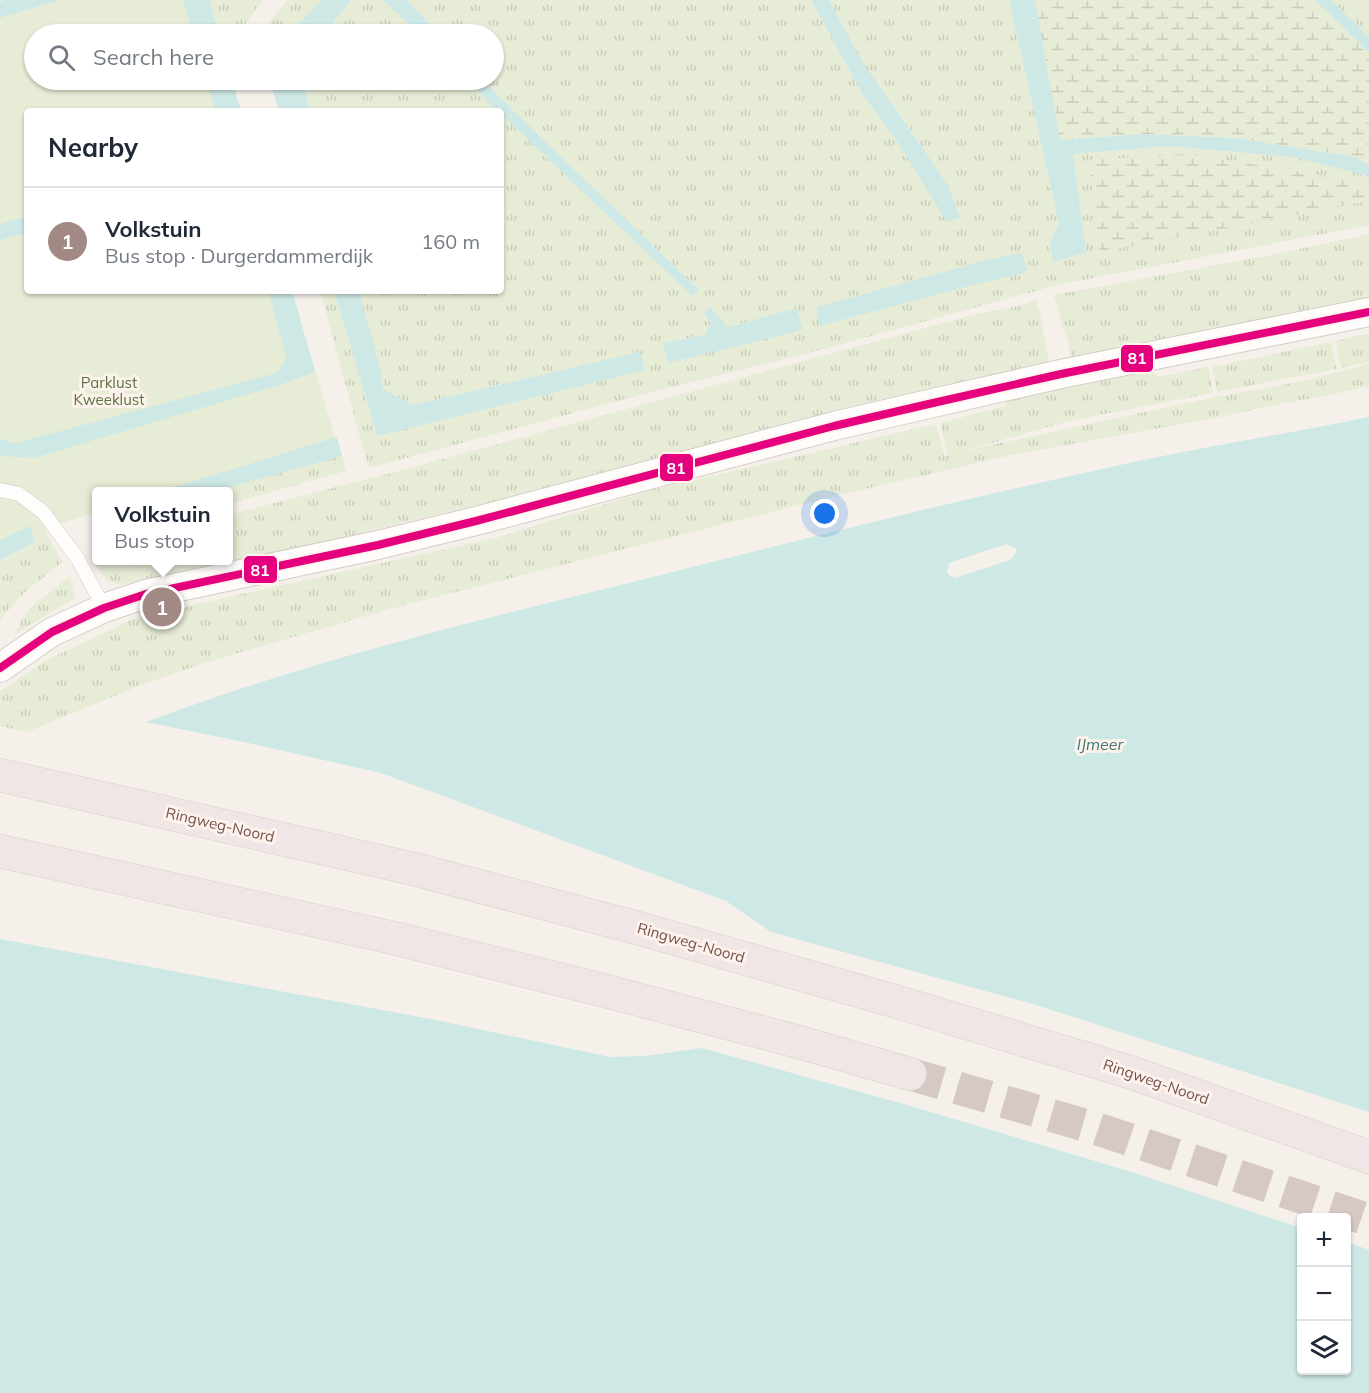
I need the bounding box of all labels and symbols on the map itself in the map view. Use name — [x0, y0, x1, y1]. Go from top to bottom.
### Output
line badge: 81 — [1120, 344, 1154, 373]
text: 81 — [1127, 348, 1147, 368]
park label: Parklust Kweeklust — [74, 373, 144, 409]
line badge: 81 — [659, 453, 694, 482]
text: 81 — [666, 458, 686, 478]
your location — [810, 499, 839, 528]
line badge: 81 — [243, 555, 278, 584]
text: 81 — [250, 560, 270, 580]
pin: 1 — [142, 584, 182, 630]
water label: IJmeer — [1077, 734, 1125, 754]
street label: Ringweg-Noord — [164, 803, 276, 846]
street label: Ringweg-Noord — [635, 918, 747, 967]
street label: Ringweg-Noord — [1101, 1054, 1212, 1109]

